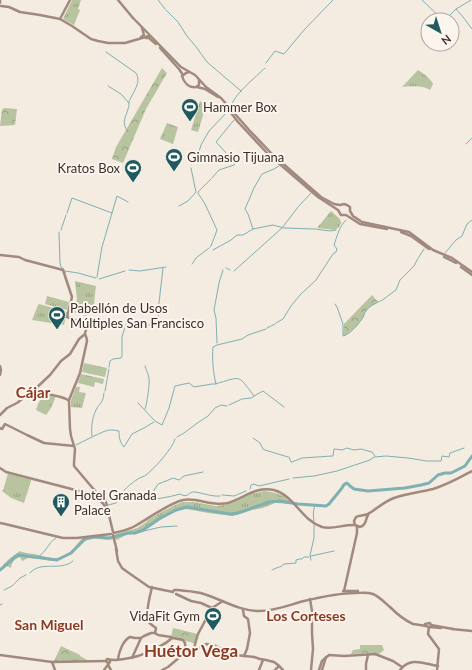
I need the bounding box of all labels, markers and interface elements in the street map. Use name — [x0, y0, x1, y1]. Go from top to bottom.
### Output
north arrow — [420, 12, 460, 52]
text: N — [439, 32, 454, 48]
sports icon: Hammer Box — [180, 97, 200, 122]
place label: Hammer Box — [203, 99, 278, 115]
sports icon: Gimnasio Tijuana — [164, 147, 184, 172]
place label: Gimnasio Tijuana — [187, 149, 284, 165]
sports icon: Kratos Box — [123, 158, 143, 183]
place label: Kratos Box — [58, 160, 121, 176]
place label: Pabellón de Usos Múltiples San Francisco — [70, 300, 204, 331]
sports icon: Pabellón de Usos Múltiples San Francisco — [47, 305, 67, 330]
district label: Cájar — [16, 383, 51, 401]
place label: Hotel Granada Palace — [74, 487, 157, 518]
building icon: Hotel Granada Palace — [51, 492, 71, 517]
sports icon: VidaFit Gym — [203, 606, 223, 631]
district label: Los Corteses — [266, 607, 346, 624]
place label: VidaFit Gym — [129, 608, 200, 624]
district label: San Miguel — [15, 616, 83, 633]
district label: Huétor Vega — [144, 640, 238, 661]

